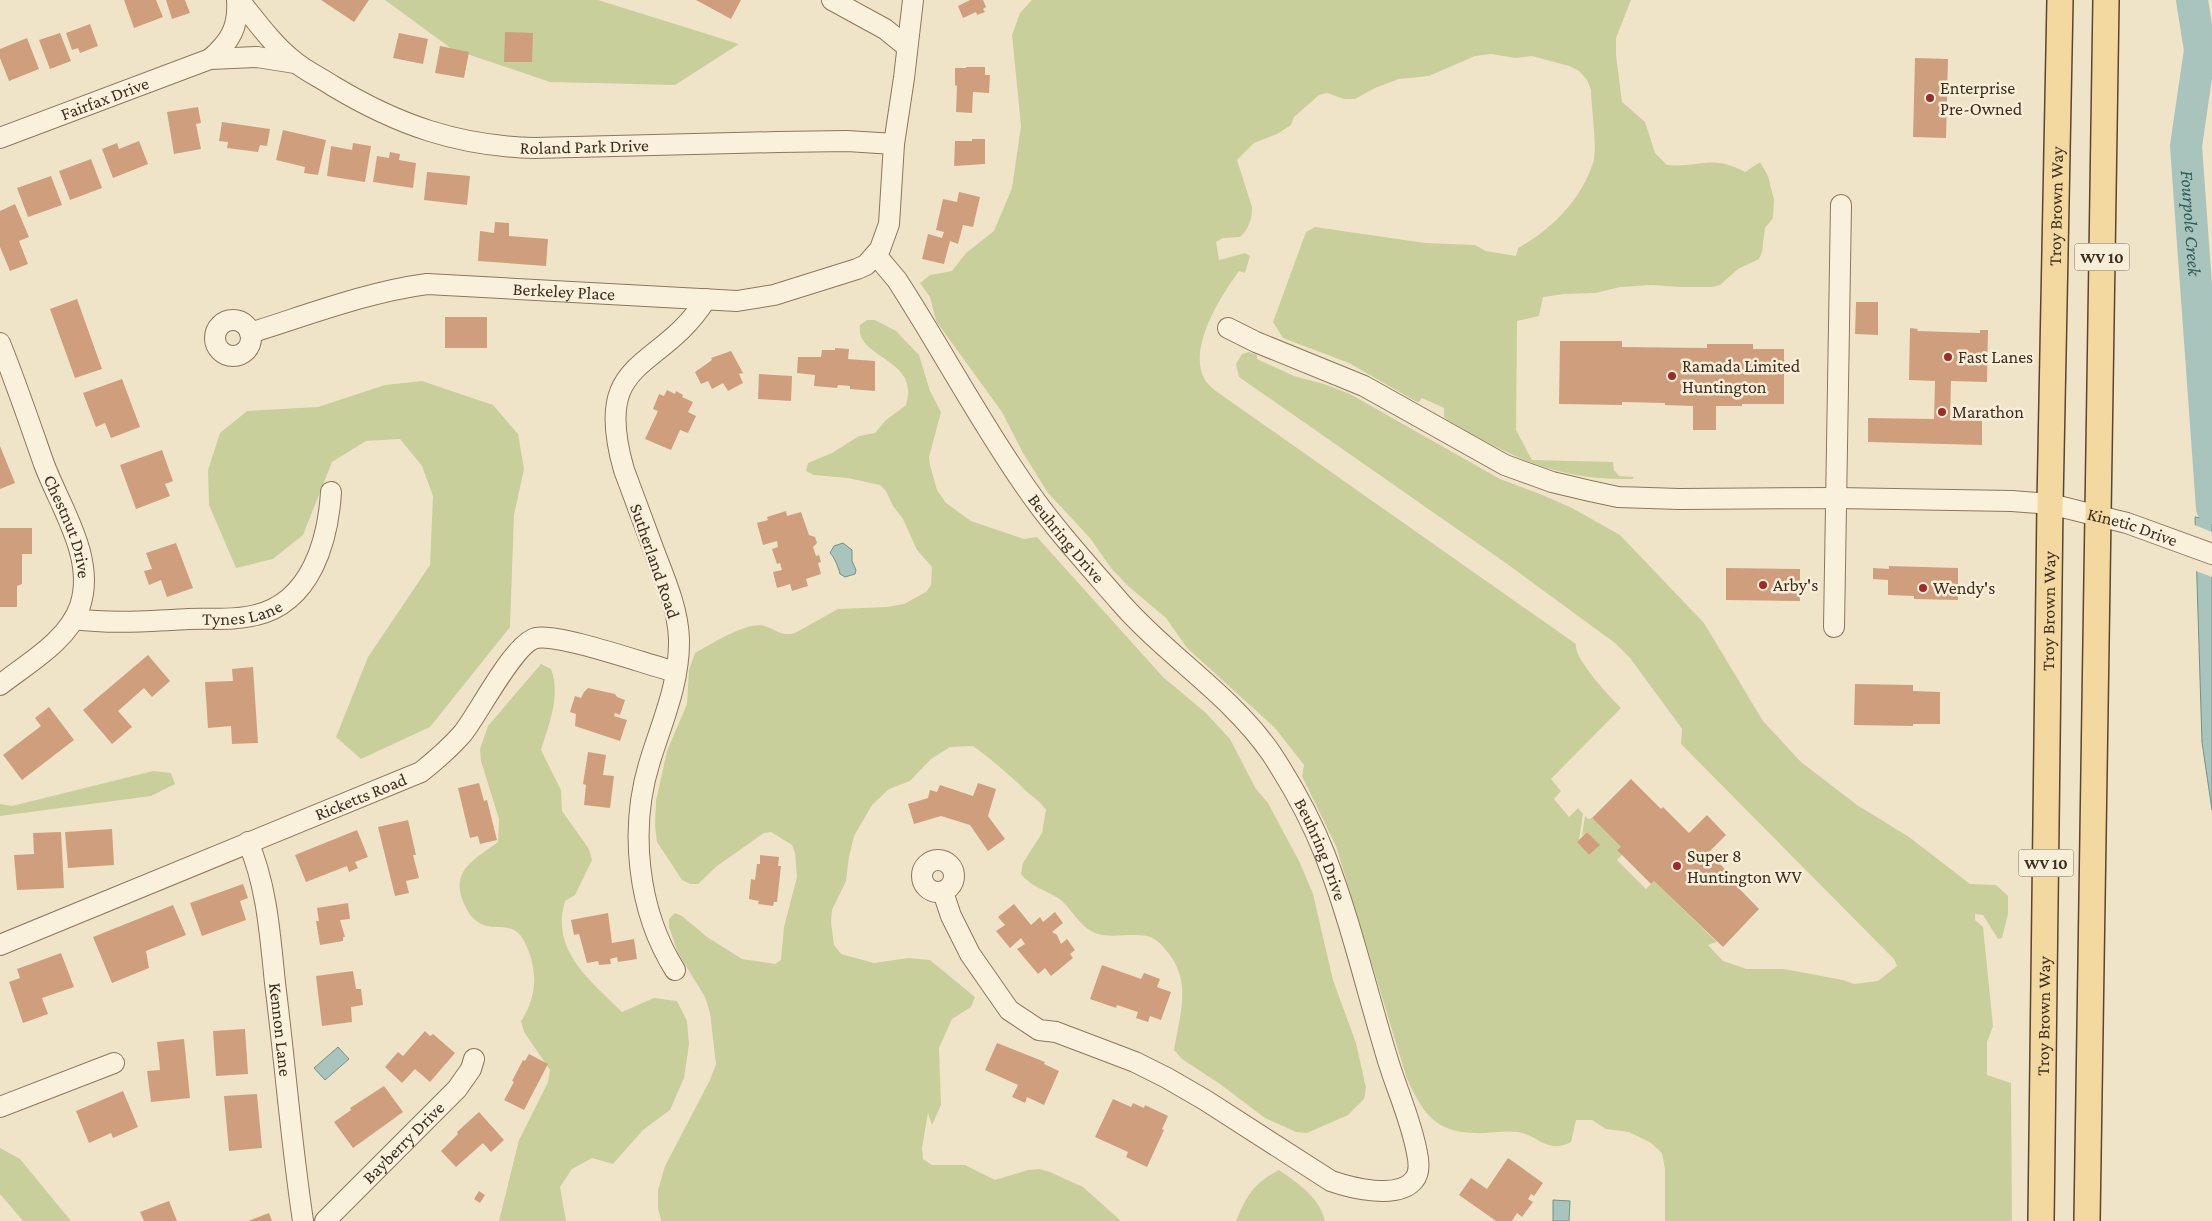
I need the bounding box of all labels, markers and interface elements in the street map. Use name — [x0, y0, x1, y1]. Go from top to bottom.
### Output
street label: Fairfax Drive — [58, 73, 152, 124]
place label: Enterprise Pre-Owned — [1940, 78, 2023, 119]
marker: Enterprise Pre-Owned — [1924, 92, 1936, 104]
street label: Roland Park Drive — [519, 135, 649, 158]
street label: Troy Brown Way — [2045, 145, 2067, 266]
water label: Fourpole Creek — [2177, 170, 2205, 277]
road number: WV 10 — [2074, 243, 2130, 270]
street label: Berkeley Place — [512, 279, 616, 304]
place label: Fast Lanes — [1958, 347, 2033, 367]
marker: Fast Lanes — [1942, 351, 1954, 363]
place label: Ramada Limited Huntington — [1682, 356, 1801, 397]
marker: Ramada Limited Huntington — [1666, 370, 1678, 382]
place label: Marathon — [1952, 402, 2024, 422]
marker: Marathon — [1936, 406, 1948, 418]
street label: Chestnut Drive — [40, 472, 94, 579]
street label: Beuhring Drive — [1024, 490, 1109, 587]
street label: Sutherland Road — [626, 501, 684, 621]
street label: Kinetic Drive — [2085, 504, 2180, 551]
street label: Troy Brown Way — [2038, 550, 2059, 671]
place label: Arby's — [1773, 575, 1818, 595]
place label: Wendy's — [1933, 578, 1995, 598]
marker: Arby's — [1757, 579, 1769, 591]
marker: Wendy's — [1917, 582, 1929, 594]
street label: Tynes Lane — [202, 596, 286, 629]
street label: Ricketts Road — [312, 769, 410, 824]
street label: Beuhring Drive — [1290, 795, 1351, 903]
place label: Super 8 Huntington WV — [1687, 846, 1802, 887]
road number: WV 10 — [2018, 850, 2074, 876]
marker: Super 8 Huntington WV — [1671, 860, 1683, 872]
street label: Troy Brown Way — [2033, 955, 2054, 1076]
street label: Kennon Lane — [265, 981, 295, 1078]
street label: Bayberry Drive — [359, 1097, 449, 1187]

